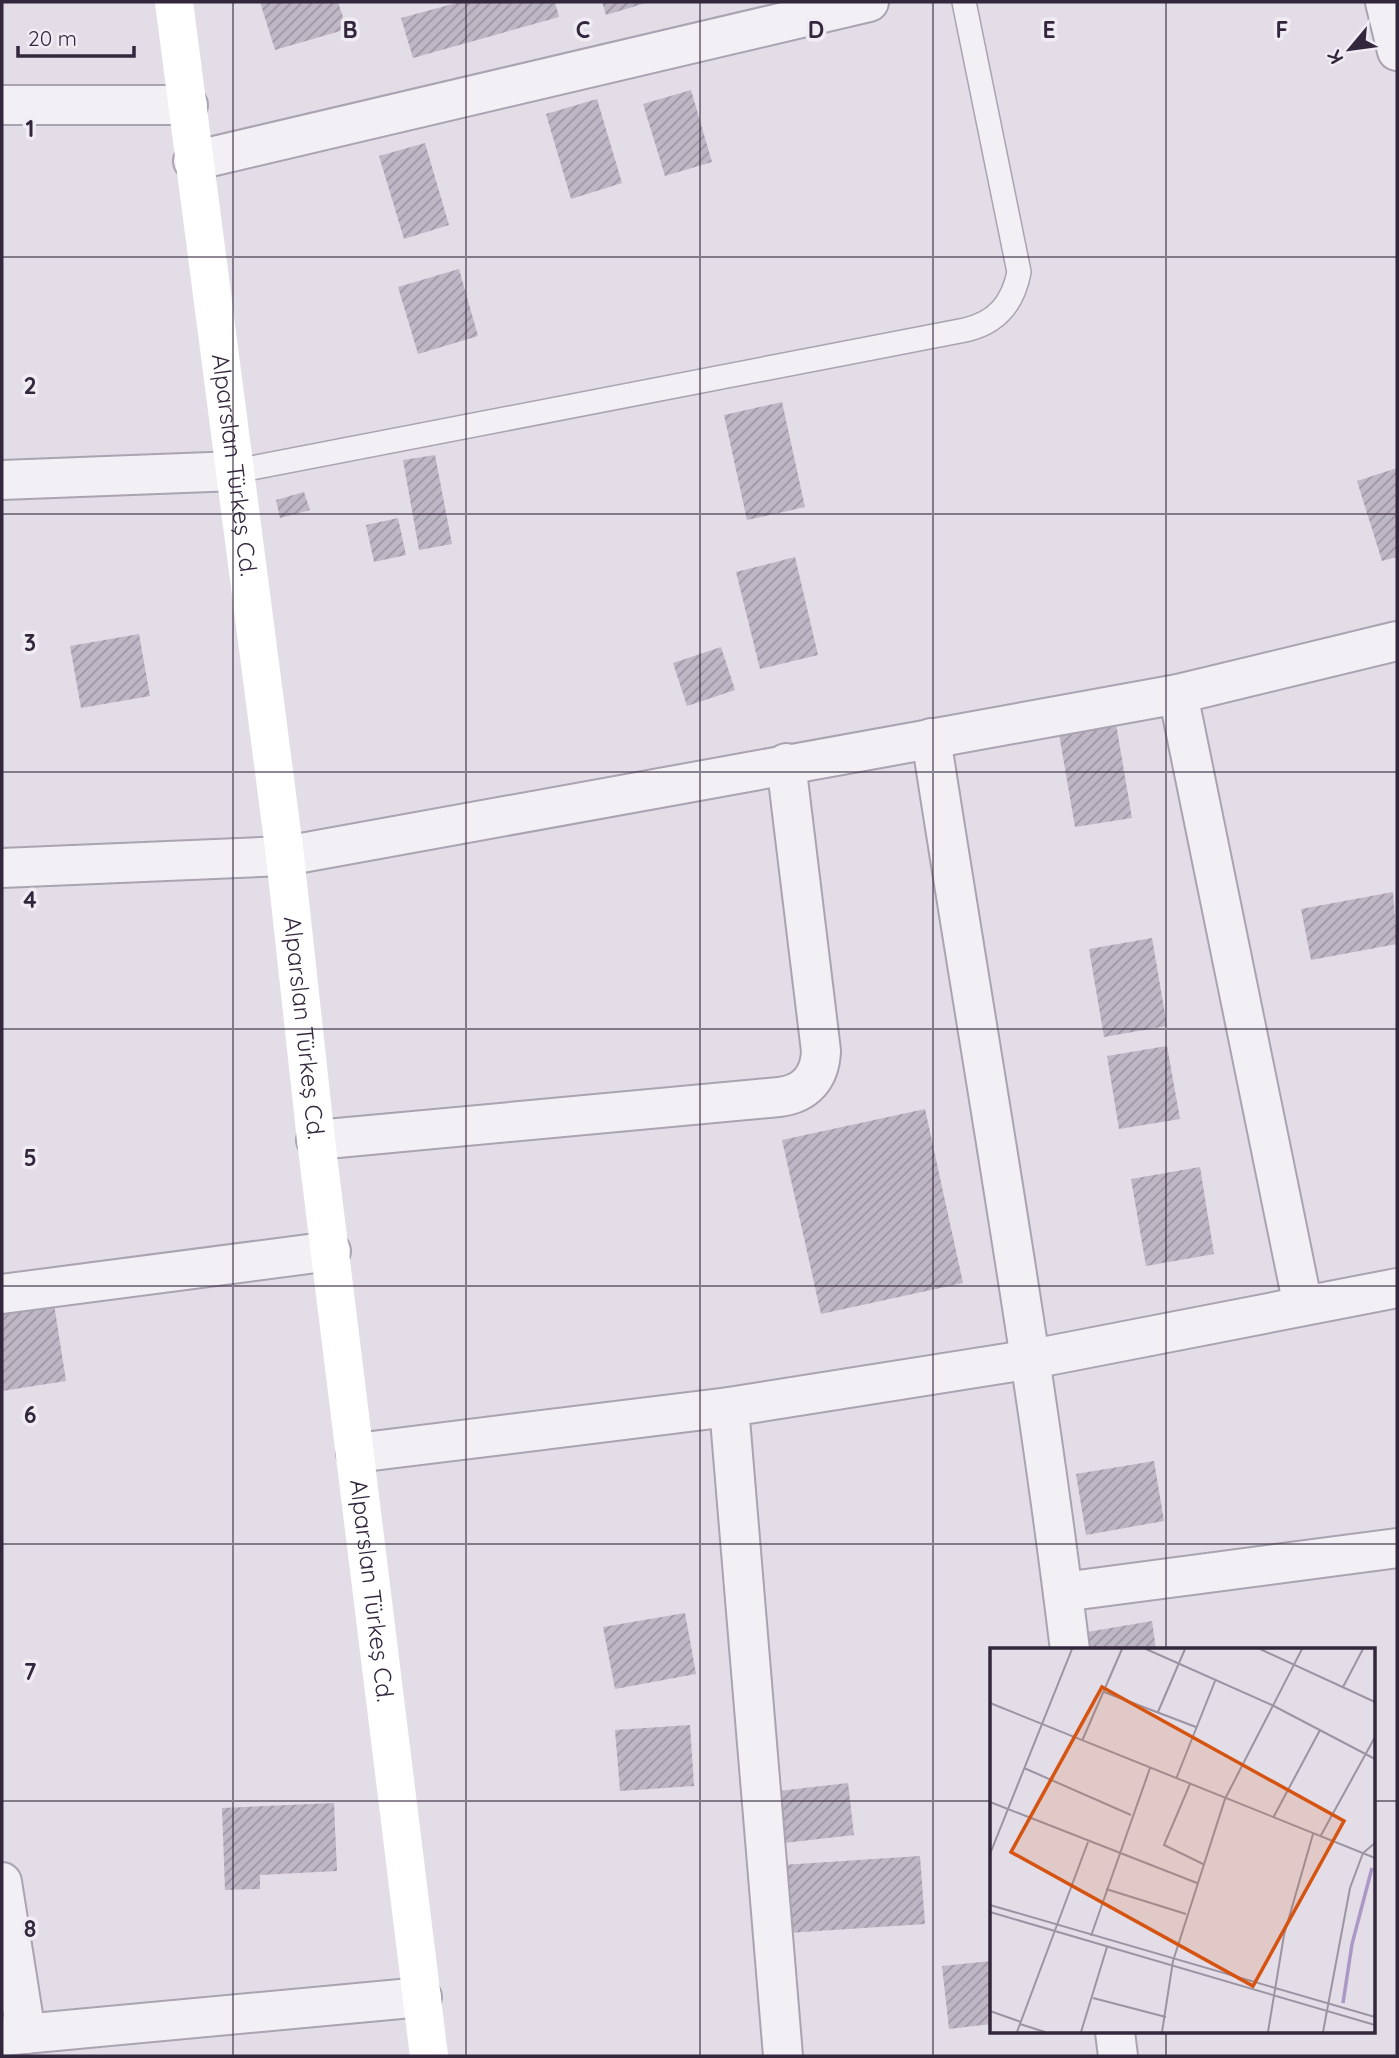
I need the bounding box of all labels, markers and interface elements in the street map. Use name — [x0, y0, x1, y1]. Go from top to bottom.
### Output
scale bar — [18, 14, 133, 58]
north arrow — [1315, 14, 1385, 84]
text: B — [342, 15, 358, 44]
text: C — [576, 15, 590, 44]
text: D — [808, 15, 824, 44]
text: E — [1042, 15, 1056, 44]
text: F — [1276, 15, 1288, 44]
text: 20 m — [28, 25, 77, 51]
text: K — [1322, 46, 1349, 69]
text: 1 — [26, 114, 34, 143]
street label: Alparslan Türkeş Cd. — [206, 352, 264, 578]
text: 2 — [23, 371, 37, 400]
text: 3 — [24, 628, 36, 657]
text: 4 — [23, 885, 37, 914]
street label: Alparslan Türkeş Cd. — [278, 915, 332, 1141]
text: 5 — [23, 1143, 37, 1172]
text: 6 — [24, 1400, 36, 1429]
street label: Alparslan Türkeş Cd. — [344, 1478, 401, 1704]
inset map — [990, 1648, 1374, 2034]
text: 7 — [24, 1657, 37, 1686]
text: 8 — [24, 1914, 36, 1943]

